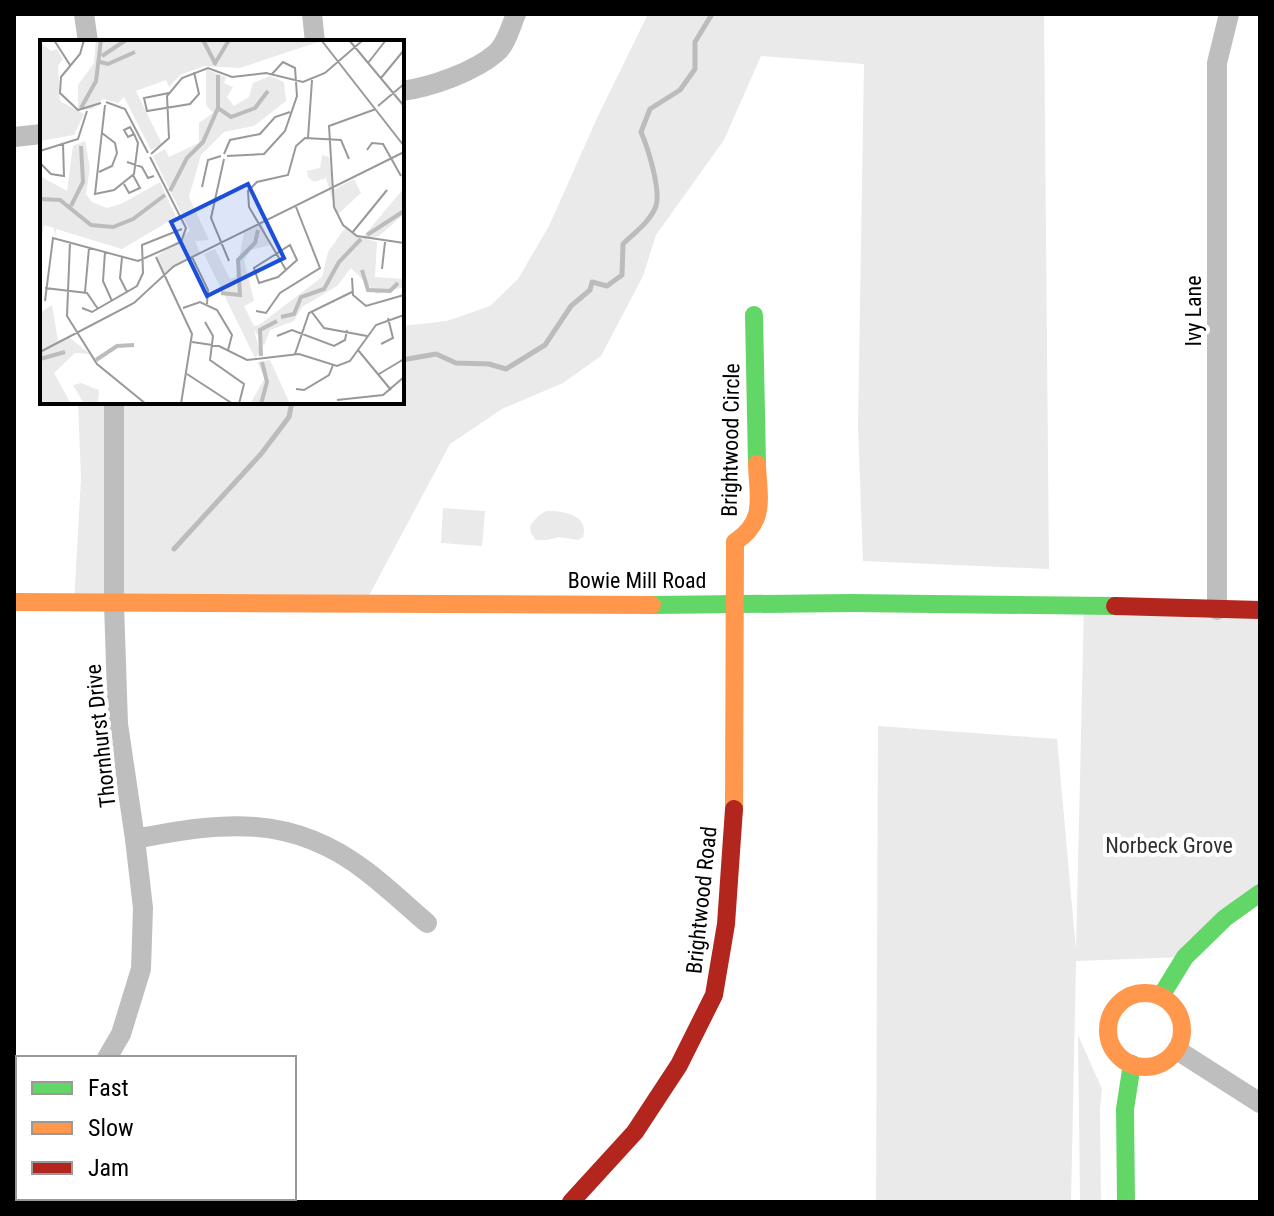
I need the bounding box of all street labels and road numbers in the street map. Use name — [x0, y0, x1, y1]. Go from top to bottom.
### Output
street label: Ivy Lane — [1181, 275, 1206, 347]
street label: Brightwood Circle — [717, 363, 744, 517]
street label: Bowie Mill Road — [568, 568, 706, 593]
street label: Thornhurst Drive — [81, 663, 120, 809]
street label: Brightwood Road — [681, 825, 722, 975]

